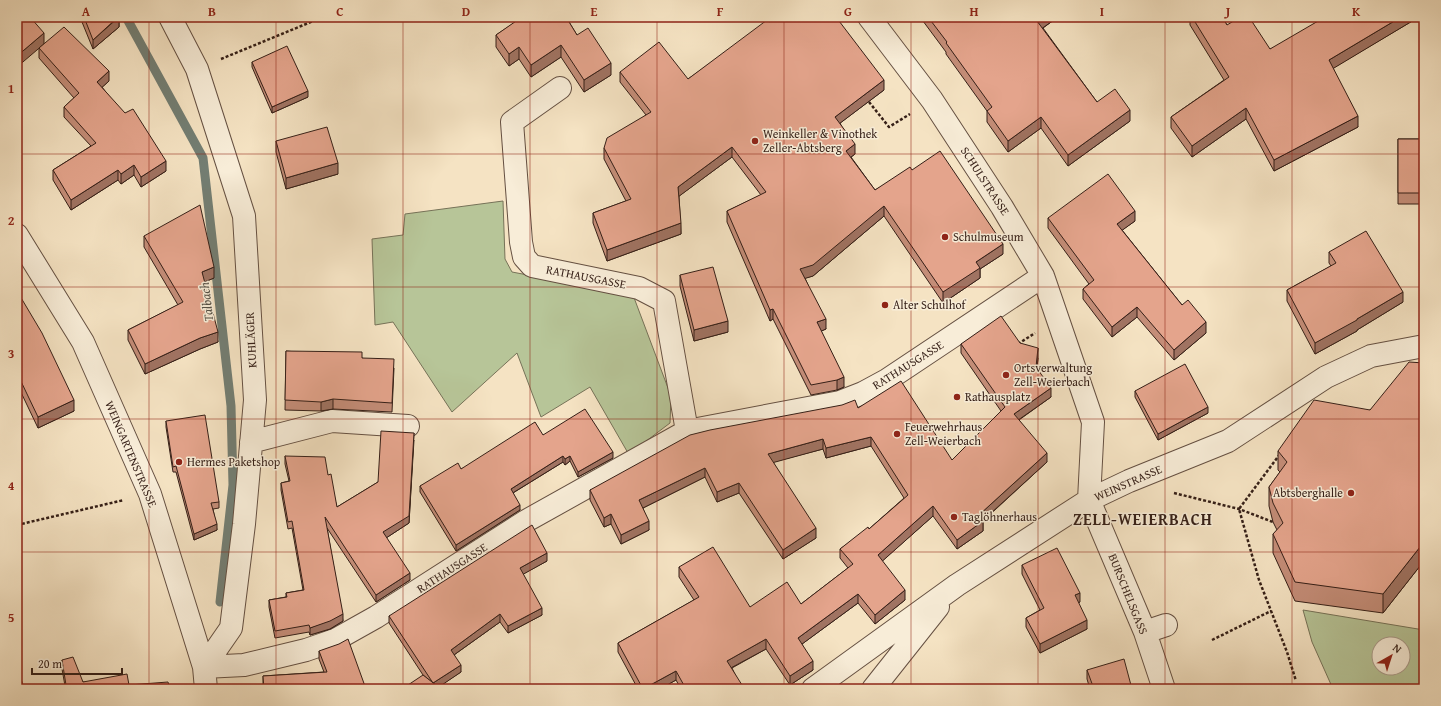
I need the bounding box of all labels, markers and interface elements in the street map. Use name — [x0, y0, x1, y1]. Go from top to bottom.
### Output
text: A — [82, 2, 91, 21]
text: B — [208, 2, 216, 21]
text: C — [336, 2, 344, 21]
text: D — [462, 2, 470, 21]
text: E — [591, 2, 598, 21]
text: F — [717, 2, 724, 21]
text: G — [844, 2, 852, 21]
text: H — [969, 2, 979, 21]
text: I — [1100, 2, 1104, 21]
text: J — [1224, 2, 1231, 21]
text: K — [1352, 2, 1361, 21]
text: 1 — [8, 79, 14, 98]
place label: Weinkeller & Vinothek Zeller-Abtsberg — [763, 125, 878, 156]
marker: Weinkeller & Vinothek Zeller-Abtsberg — [750, 136, 760, 146]
street label: SCHULSTRASSE — [957, 143, 1014, 218]
text: 2 — [8, 211, 15, 230]
place label: Schulmuseum — [953, 228, 1024, 245]
marker: Schulmuseum — [940, 232, 950, 242]
street label: RATHAUSGASSE — [545, 260, 627, 293]
water label: Talbach — [195, 281, 218, 323]
place label: Alter Schulhof — [893, 296, 967, 313]
marker: Alter Schulhof — [880, 300, 890, 310]
street label: KUHLÄGER — [241, 311, 260, 369]
street label: RATHAUSGASSE — [869, 336, 947, 393]
text: 3 — [8, 344, 14, 363]
place label: Ortsverwaltung Zell-Weierbach — [1014, 359, 1092, 390]
marker: Ortsverwaltung Zell-Weierbach — [1001, 370, 1011, 380]
place label: Rathausplatz — [965, 388, 1030, 405]
marker: Rathausplatz — [952, 392, 962, 402]
street label: WEINGARTENSTRASSE — [101, 398, 162, 510]
place label: Feuerwehrhaus Zell-Weierbach — [905, 418, 983, 449]
marker: Feuerwehrhaus Zell-Weierbach — [892, 429, 902, 439]
place label: Hermes Paketshop — [187, 453, 281, 470]
marker: Hermes Paketshop — [174, 457, 184, 467]
street label: WEINSTRASSE — [1091, 460, 1164, 505]
text: 4 — [8, 476, 15, 495]
place label: Abtsberghalle — [1273, 484, 1343, 501]
marker: Abtsberghalle — [1346, 488, 1356, 498]
district label: ZELL-WEIERBACH — [1073, 507, 1213, 531]
place label: Taglöhnerhaus — [962, 508, 1037, 525]
marker: Taglöhnerhaus — [949, 512, 959, 522]
street label: RATHAUSGASSE — [413, 538, 490, 597]
street label: BURSCHELSGASS — [1105, 551, 1152, 637]
text: 5 — [8, 608, 15, 627]
north arrow — [1371, 636, 1411, 676]
text: N — [1389, 640, 1406, 657]
scale bar — [32, 650, 122, 676]
text: 20 m — [38, 655, 62, 672]

